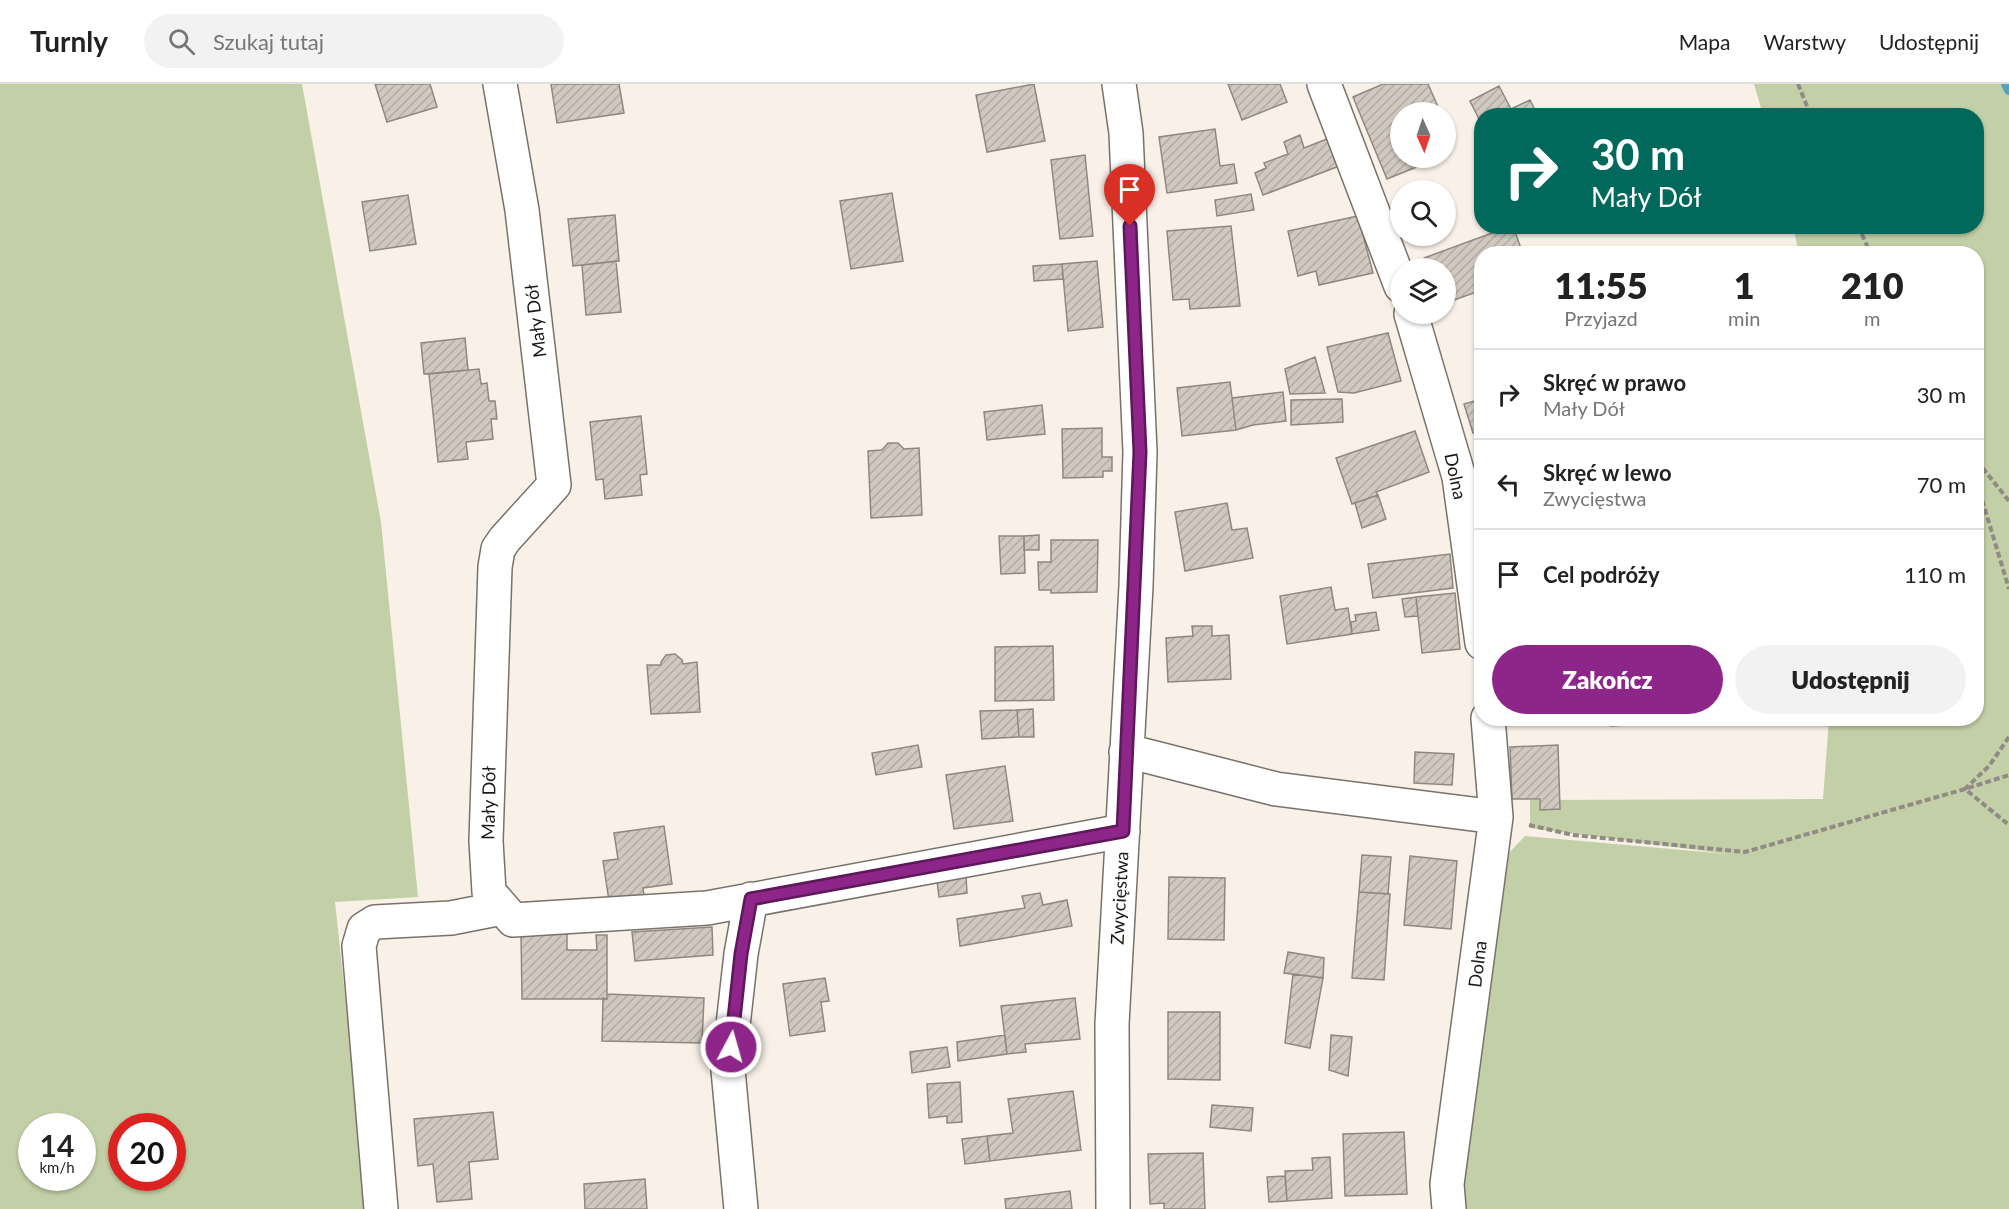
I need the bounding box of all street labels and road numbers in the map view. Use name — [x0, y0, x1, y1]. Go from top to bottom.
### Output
street label: Mały Dół — [520, 283, 550, 359]
street label: Dolna — [1440, 451, 1472, 501]
street label: Mały Dół — [476, 766, 500, 840]
street label: Zwycięstwa — [1106, 851, 1132, 945]
street label: Dolna — [1463, 939, 1491, 989]

